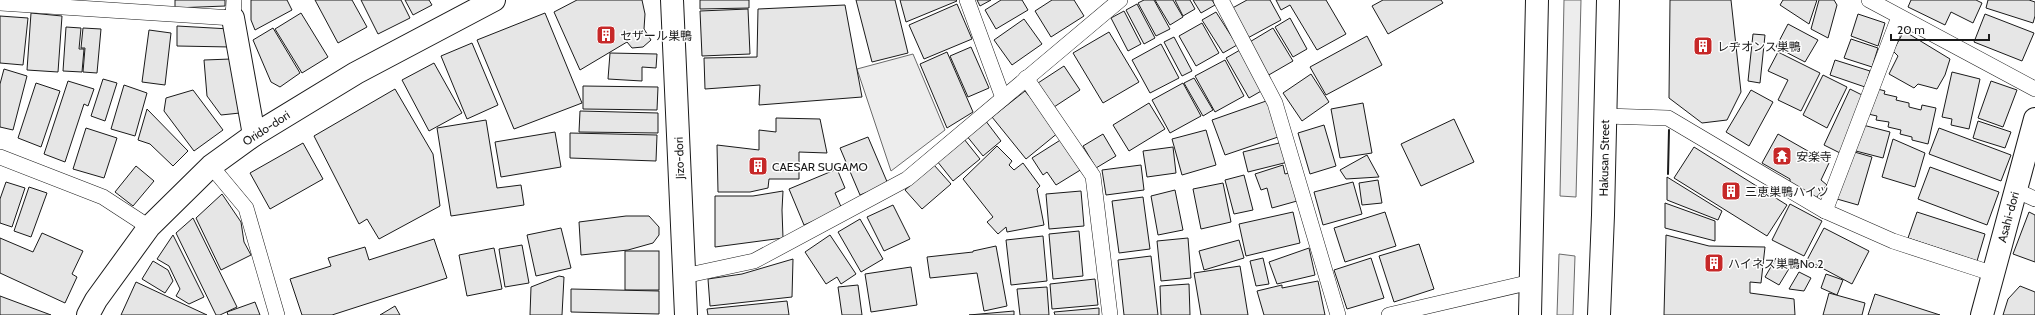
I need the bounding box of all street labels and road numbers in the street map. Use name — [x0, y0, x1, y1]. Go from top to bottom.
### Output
street label: Orido-dori — [240, 107, 292, 149]
street label: Hakusan Street — [1596, 119, 1612, 197]
street label: Jizo-dori — [671, 137, 687, 180]
street label: Asahi-dori — [1994, 190, 2022, 244]

